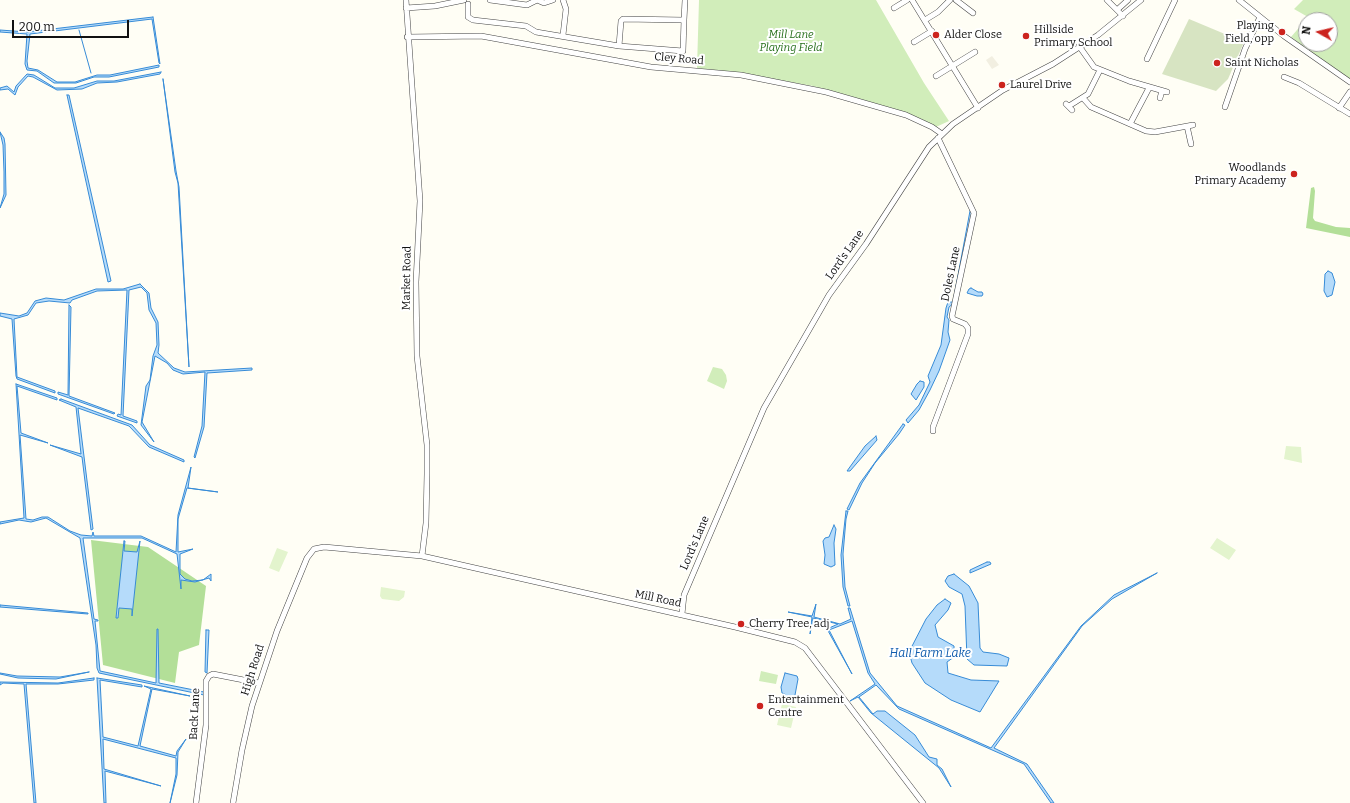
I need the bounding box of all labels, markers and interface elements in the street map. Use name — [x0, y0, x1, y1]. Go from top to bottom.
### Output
scale bar — [14, 12, 131, 38]
north arrow — [1298, 12, 1338, 52]
place label: Playing Field, opp — [1225, 19, 1274, 45]
text: 200 m — [19, 20, 55, 34]
place label: Hillside Primary School — [1034, 23, 1113, 49]
text: N — [1300, 25, 1314, 36]
marker: Playing Field, opp — [1277, 27, 1287, 37]
park label: Mill Lane Playing Field — [759, 28, 823, 54]
place label: Alder Close — [944, 28, 1002, 42]
marker: Alder Close — [931, 30, 941, 40]
marker: Hillside Primary School — [1021, 31, 1031, 41]
street label: Cley Road — [654, 50, 704, 68]
place label: Saint Nicholas — [1225, 56, 1299, 70]
marker: Saint Nicholas — [1212, 58, 1222, 68]
place label: Laurel Drive — [1010, 78, 1072, 92]
marker: Laurel Drive — [997, 80, 1007, 90]
place label: Woodlands Primary Academy — [1194, 161, 1286, 187]
marker: Woodlands Primary Academy — [1289, 169, 1299, 179]
street label: Lord's Lane — [823, 228, 867, 282]
street label: Doles Lane — [939, 245, 963, 303]
street label: Market Road — [400, 246, 414, 310]
street label: Lord's Lane — [678, 514, 712, 572]
street label: Mill Road — [633, 588, 683, 610]
place label: Cherry Tree, adj — [749, 617, 829, 631]
marker: Cherry Tree, adj — [736, 619, 746, 629]
street label: High Road — [239, 643, 267, 697]
water label: Hall Farm Lake — [889, 647, 971, 661]
street label: Back Lane — [187, 688, 203, 740]
place label: Entertainment Centre — [768, 693, 844, 719]
marker: Entertainment Centre — [755, 701, 765, 711]

